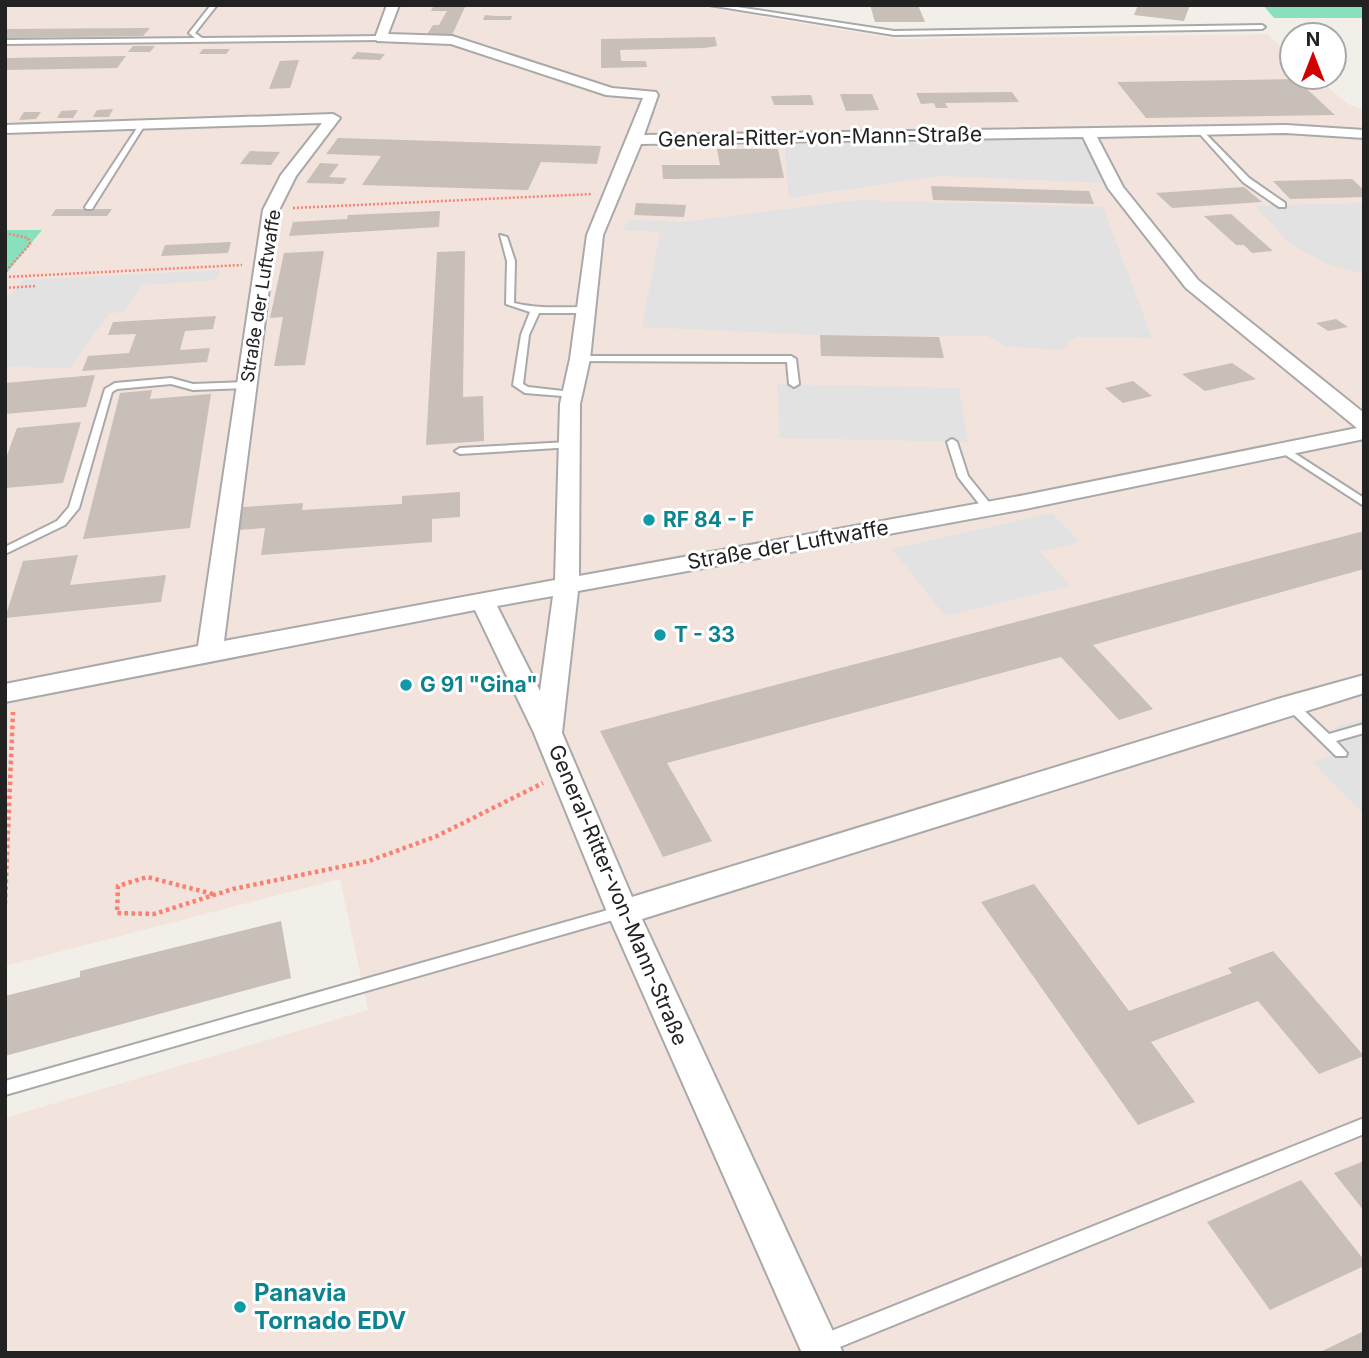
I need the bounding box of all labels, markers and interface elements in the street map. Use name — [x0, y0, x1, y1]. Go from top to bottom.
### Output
north arrow — [1278, 21, 1348, 91]
text: N — [1306, 28, 1320, 51]
street label: General-Ritter-von-Mann-Straße — [658, 121, 982, 152]
street label: Straße der Luftwaffe — [236, 208, 285, 384]
place label: RF 84 - F — [663, 507, 754, 532]
marker: RF 84 - F — [641, 512, 657, 528]
street label: Straße der Luftwaffe — [685, 514, 890, 575]
place label: T - 33 — [674, 622, 735, 647]
marker: T - 33 — [652, 627, 668, 643]
place label: G 91 "Gina" — [420, 672, 538, 697]
marker: G 91 "Gina" — [398, 677, 414, 693]
street label: General-Ritter-von-Mann-Straße — [544, 741, 693, 1049]
place label: Panavia Tornado EDV — [254, 1278, 406, 1335]
marker: Panavia Tornado EDV — [232, 1299, 248, 1315]

